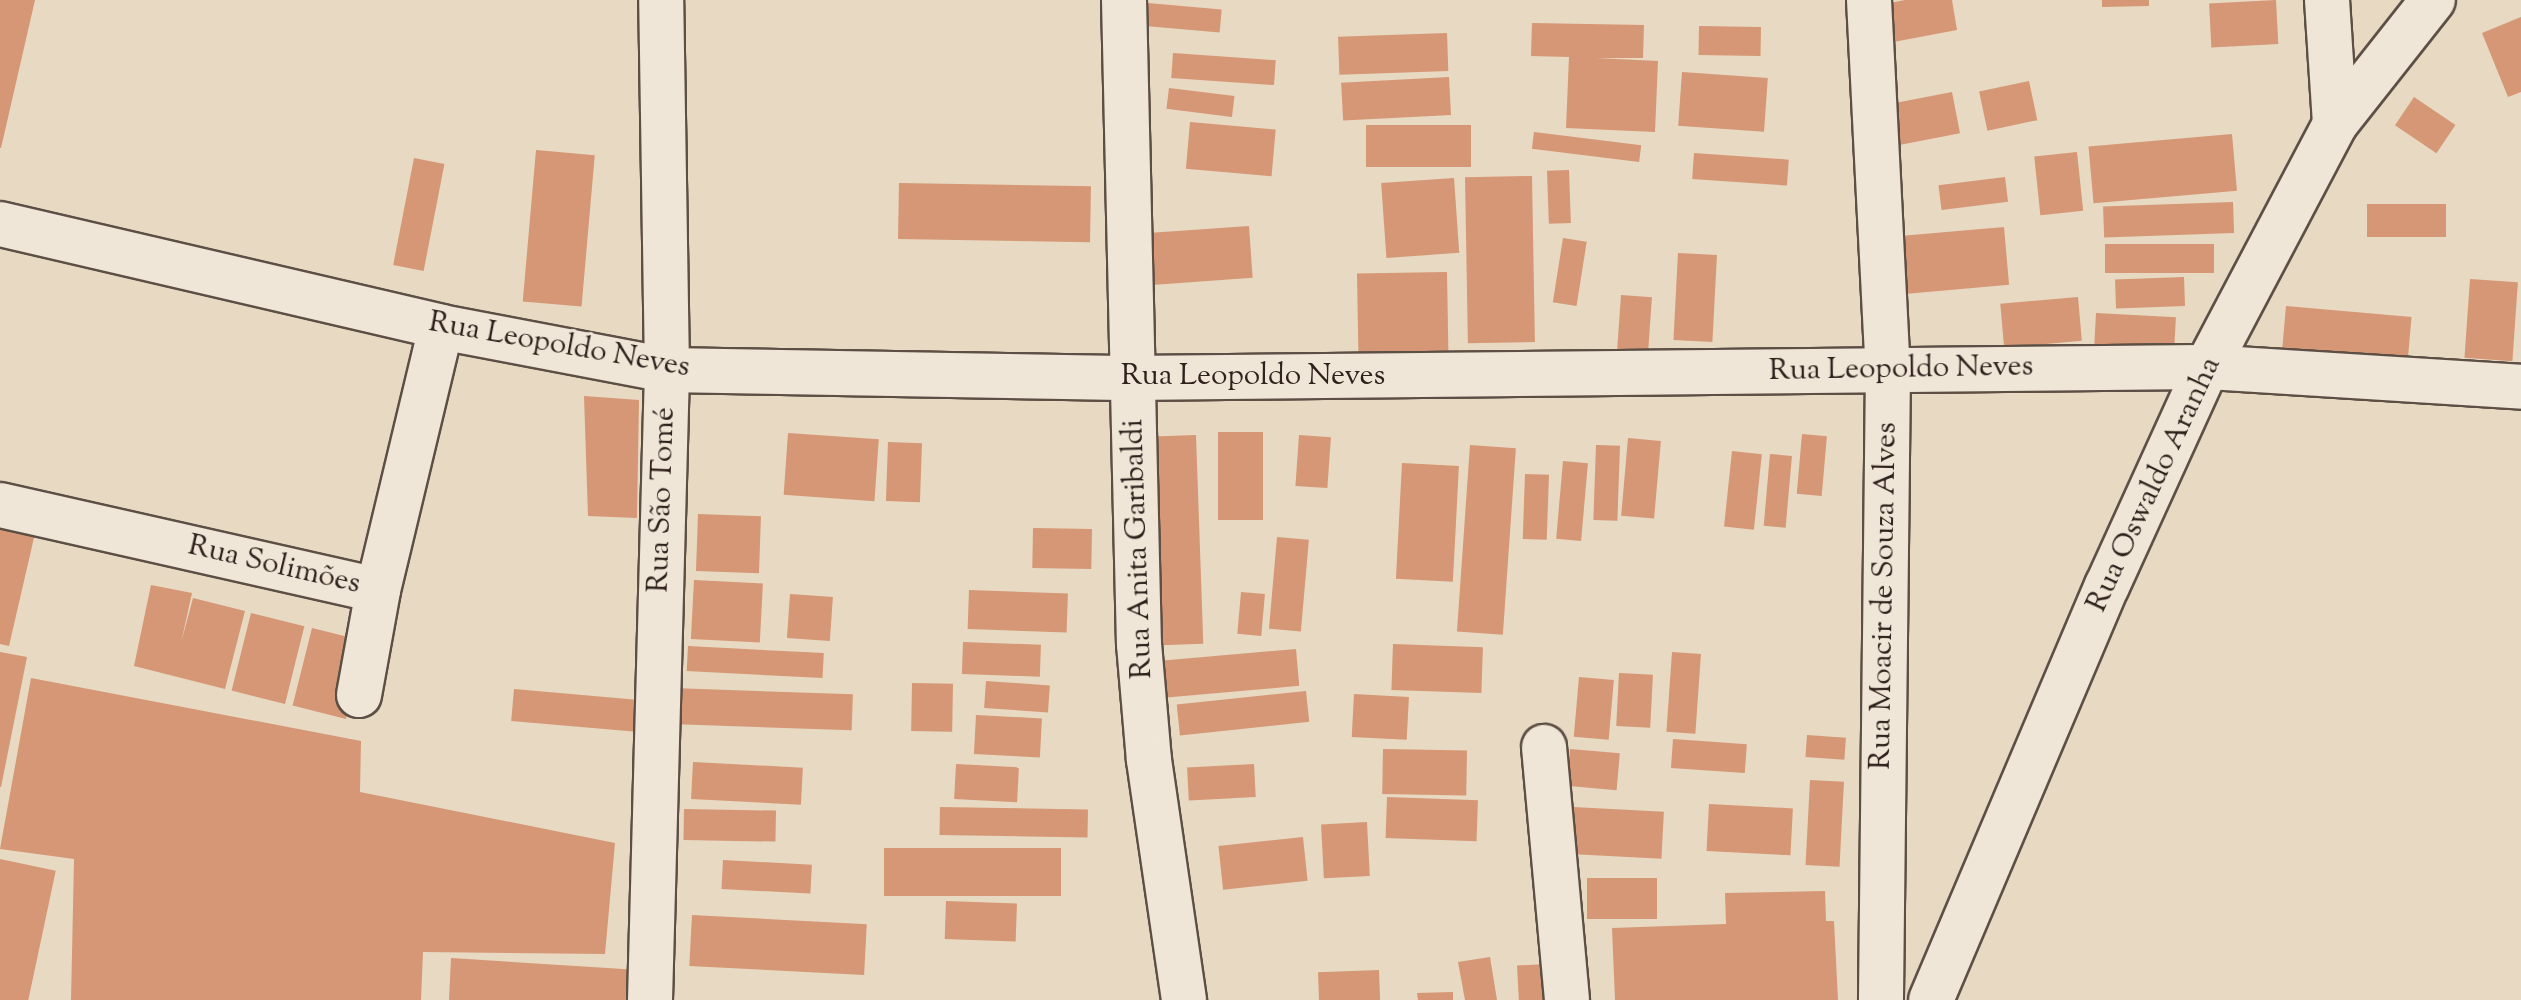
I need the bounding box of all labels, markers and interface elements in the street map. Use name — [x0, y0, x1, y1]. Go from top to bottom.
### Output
street label: Rua Leopoldo Neves — [426, 305, 692, 387]
street label: Rua Leopoldo Neves — [1768, 350, 2034, 390]
street label: Rua Oswaldo Aranha — [2080, 352, 2230, 618]
street label: Rua Leopoldo Neves — [1121, 359, 1385, 395]
street label: Rua São Tomé — [642, 407, 684, 593]
street label: Rua Anita Garibaldi — [1116, 418, 1162, 680]
street label: Rua Moacir de Souza Alves — [1864, 422, 1906, 770]
street label: Rua Solimões — [184, 529, 364, 603]

